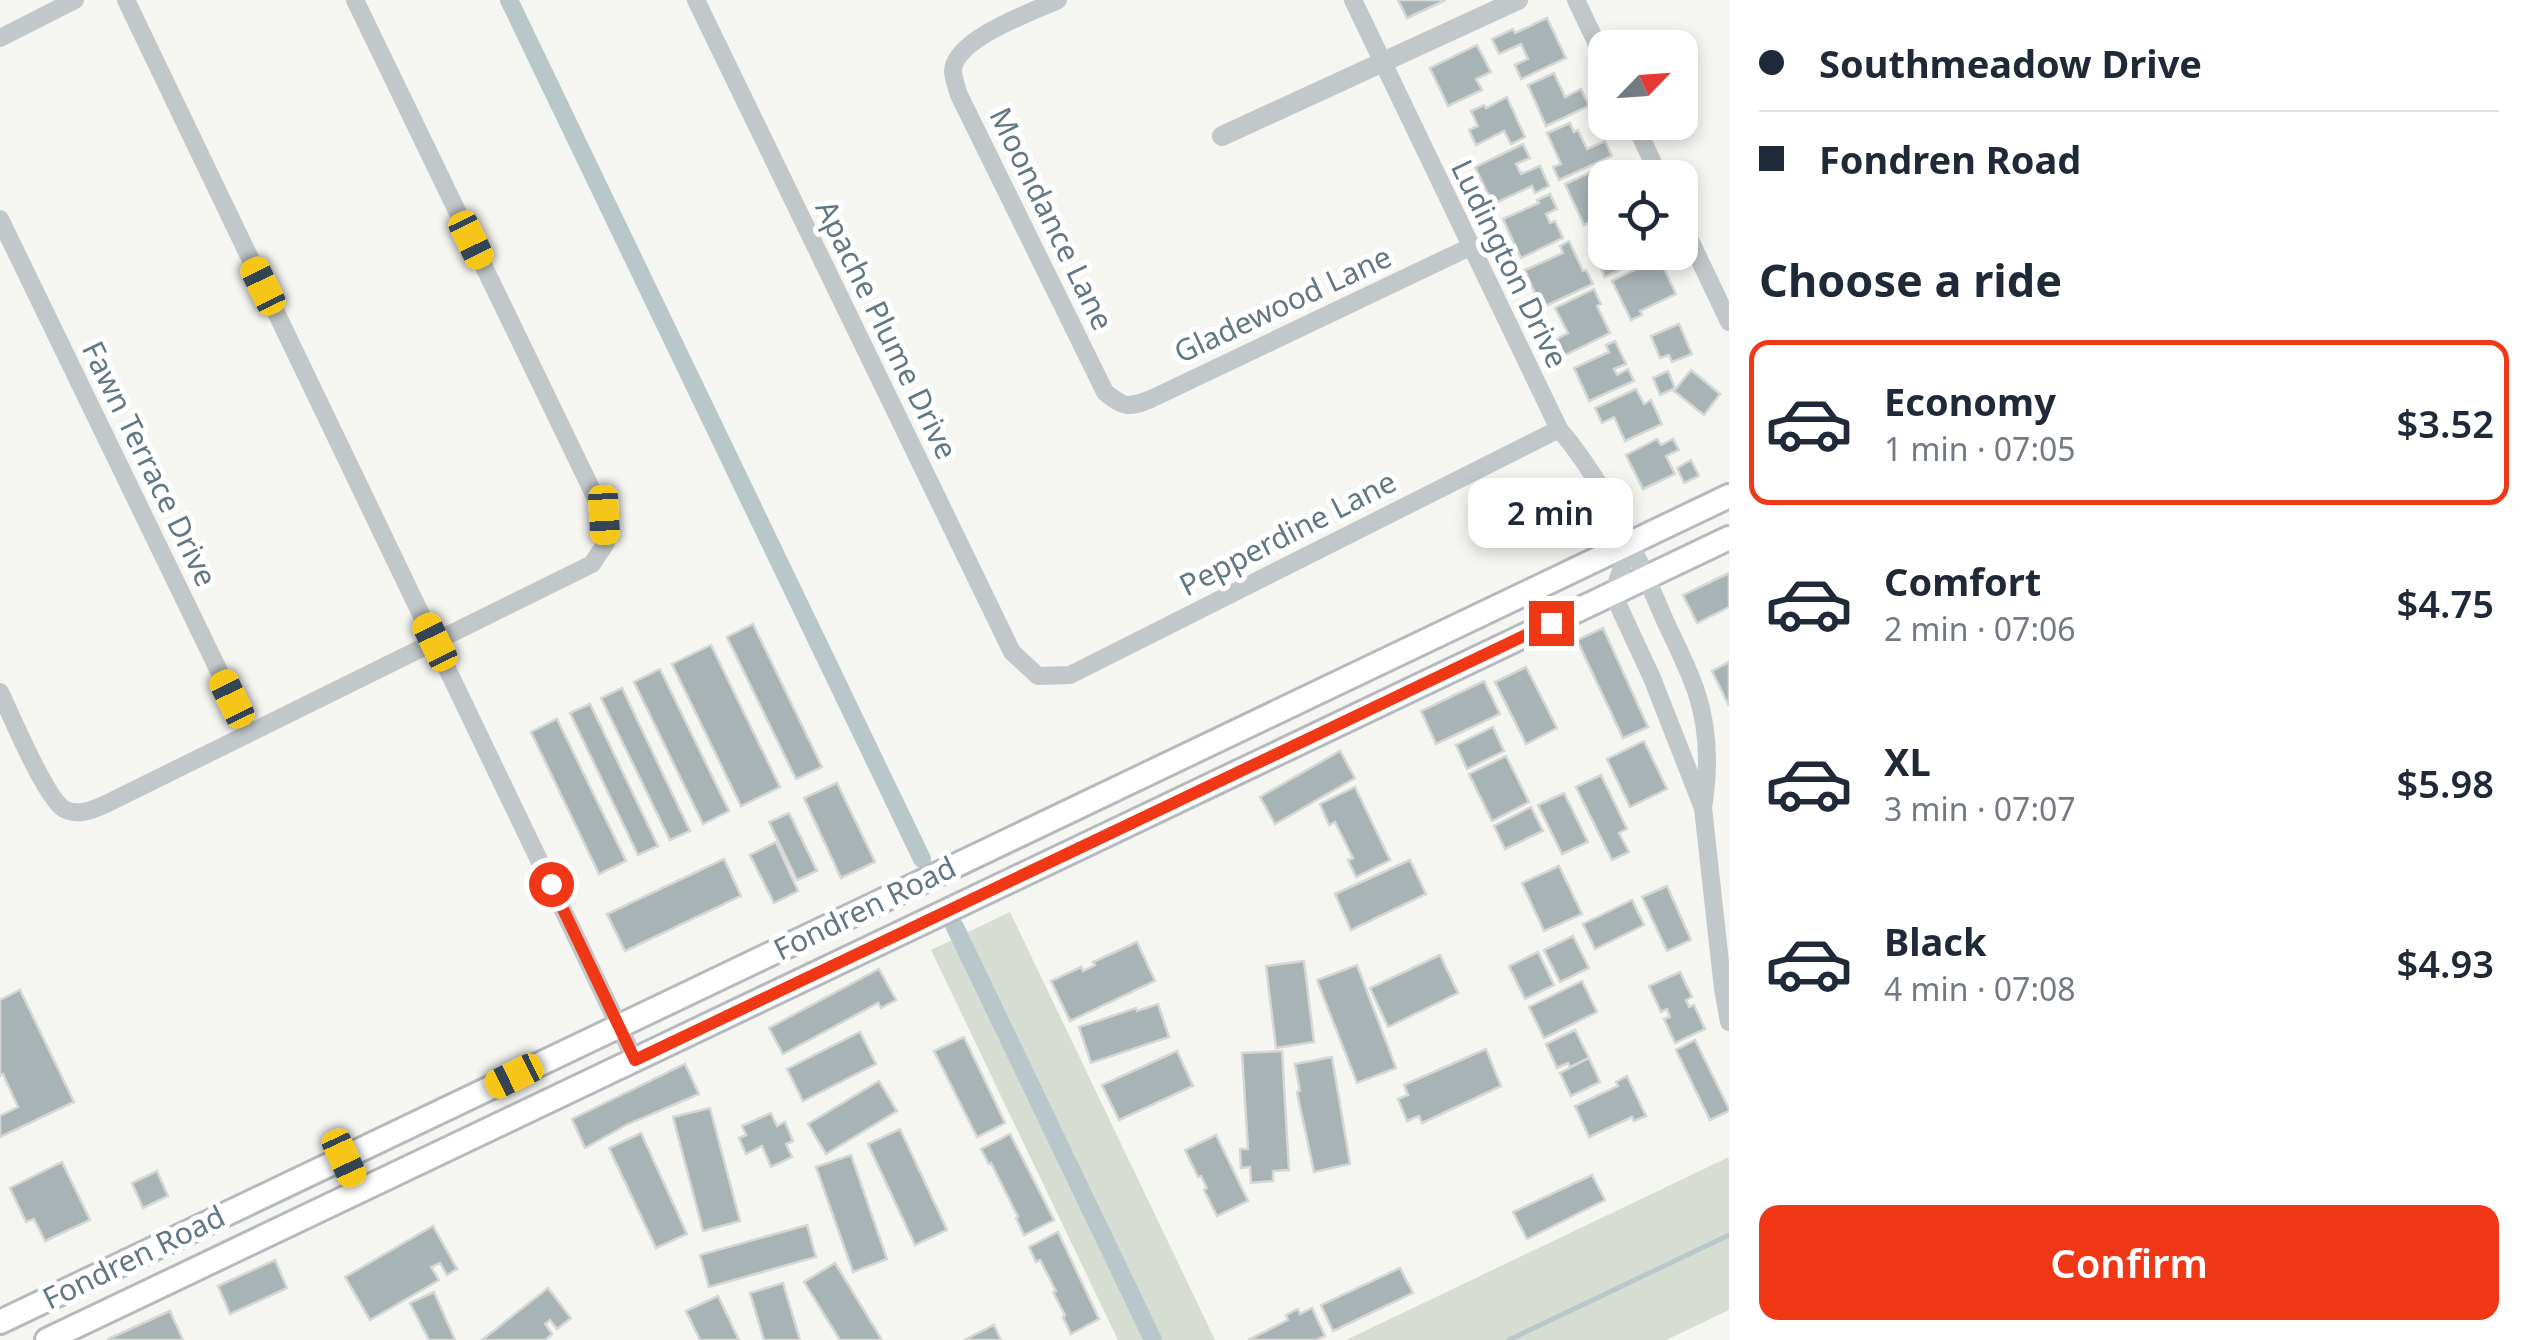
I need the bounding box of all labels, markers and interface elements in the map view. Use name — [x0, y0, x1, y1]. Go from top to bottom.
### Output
north arrow — [1588, 30, 1698, 140]
map controls — [1588, 30, 1698, 270]
text: Southmeadow Drive — [1819, 37, 2202, 89]
street label: Moondance Lane — [981, 100, 1124, 337]
text: Fondren Road — [1819, 133, 2081, 185]
street label: Ludington Drive — [1442, 152, 1579, 374]
button: locate — [1588, 160, 1698, 270]
street label: Apache Plume Drive — [807, 193, 968, 466]
car — [444, 206, 498, 274]
street label: Gladewood Lane — [1167, 235, 1398, 372]
text: Choose a ride — [1759, 249, 2062, 310]
car — [236, 252, 290, 320]
street label: Fawn Terrace Drive — [73, 334, 228, 593]
text: Economy — [1884, 375, 2056, 427]
icon: car — [1764, 378, 1854, 468]
text: $3.52 — [2397, 397, 2494, 449]
text: 1 min · 07:05 — [1884, 427, 2076, 470]
street label: Pepperdine Lane — [1172, 460, 1403, 605]
callout: 2 min — [1468, 478, 1634, 548]
car — [587, 484, 621, 546]
text: 2 min — [1507, 491, 1594, 534]
text: Comfort — [1884, 555, 2041, 607]
icon: car — [1764, 558, 1854, 648]
text: $4.75 — [2397, 577, 2494, 629]
route end — [1529, 601, 1574, 646]
text: 2 min · 07:06 — [1884, 607, 2076, 650]
car — [408, 608, 462, 676]
car — [205, 665, 259, 733]
text: XL — [1884, 735, 1931, 787]
icon: car — [1764, 738, 1854, 828]
text: $5.98 — [2397, 757, 2494, 809]
text: 3 min · 07:07 — [1884, 787, 2076, 830]
street label: Fondren Road — [766, 846, 962, 969]
route start — [529, 862, 574, 907]
text: Black — [1884, 915, 1987, 967]
icon: car — [1764, 918, 1854, 1008]
text: $4.93 — [2397, 937, 2494, 989]
text: 4 min · 07:08 — [1884, 967, 2076, 1010]
car — [480, 1049, 548, 1103]
car — [318, 1124, 370, 1192]
street label: Fondren Road — [35, 1195, 231, 1318]
button: Confirm — [1759, 1205, 2499, 1320]

